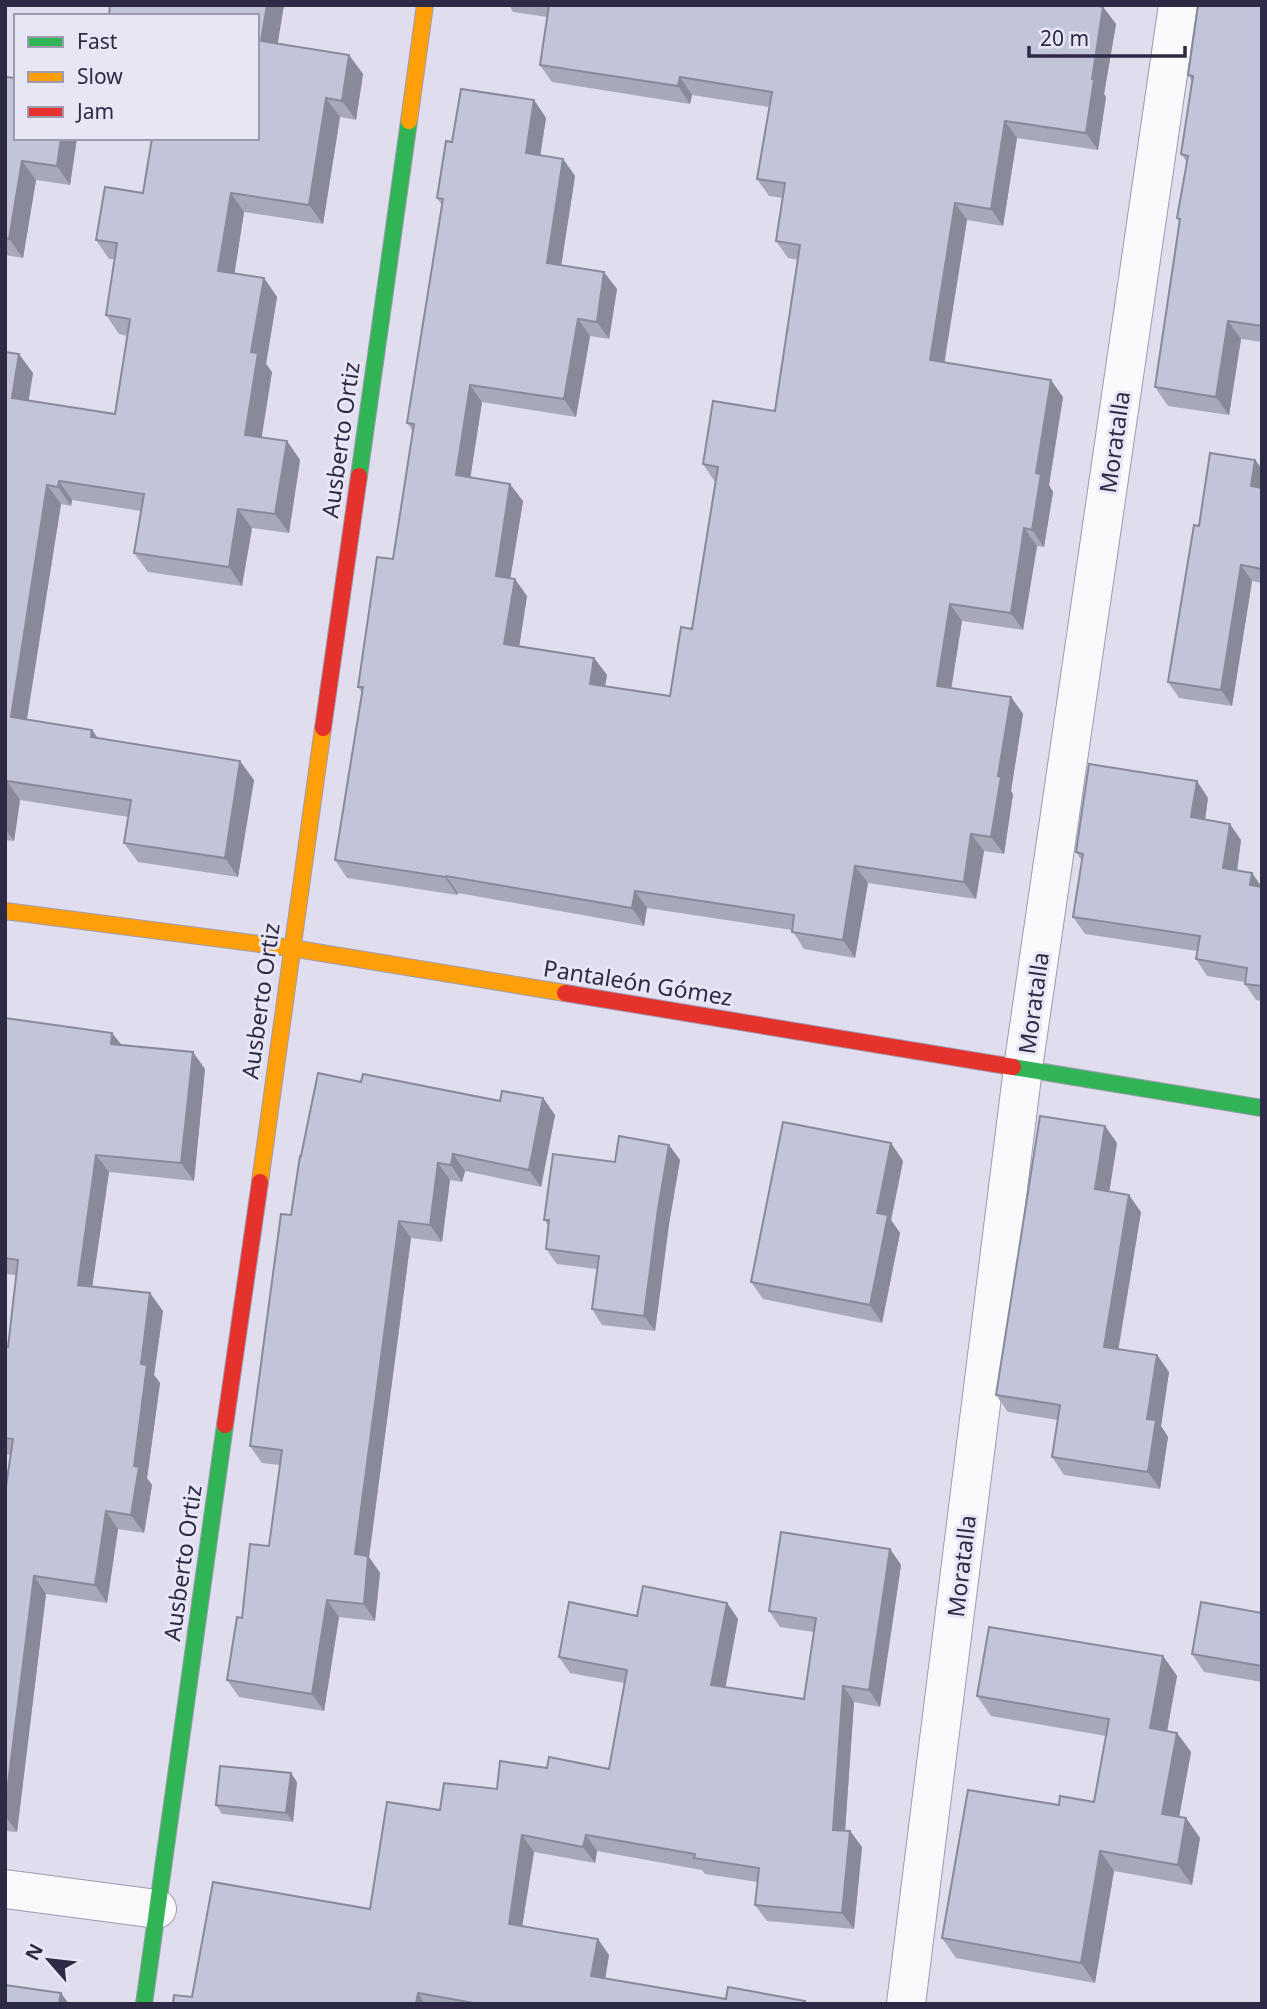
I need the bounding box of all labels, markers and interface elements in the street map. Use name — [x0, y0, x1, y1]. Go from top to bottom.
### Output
legend — [14, 14, 259, 140]
scale bar — [1029, 14, 1185, 58]
text: 20 m — [1040, 24, 1089, 52]
text: Fast — [77, 27, 118, 55]
text: Slow — [77, 62, 123, 90]
text: Jam — [75, 97, 114, 125]
street label: Ausberto Ortiz — [313, 360, 367, 520]
street label: Moratalla — [1091, 389, 1137, 495]
street label: Ausberto Ortiz — [233, 921, 287, 1081]
street label: Moratalla — [1010, 950, 1056, 1056]
street label: Pantaleón Gómez — [541, 951, 735, 1013]
street label: Ausberto Ortiz — [155, 1483, 209, 1643]
street label: Moratalla — [939, 1513, 983, 1619]
north arrow — [14, 1925, 84, 1995]
text: N — [19, 1939, 49, 1965]

